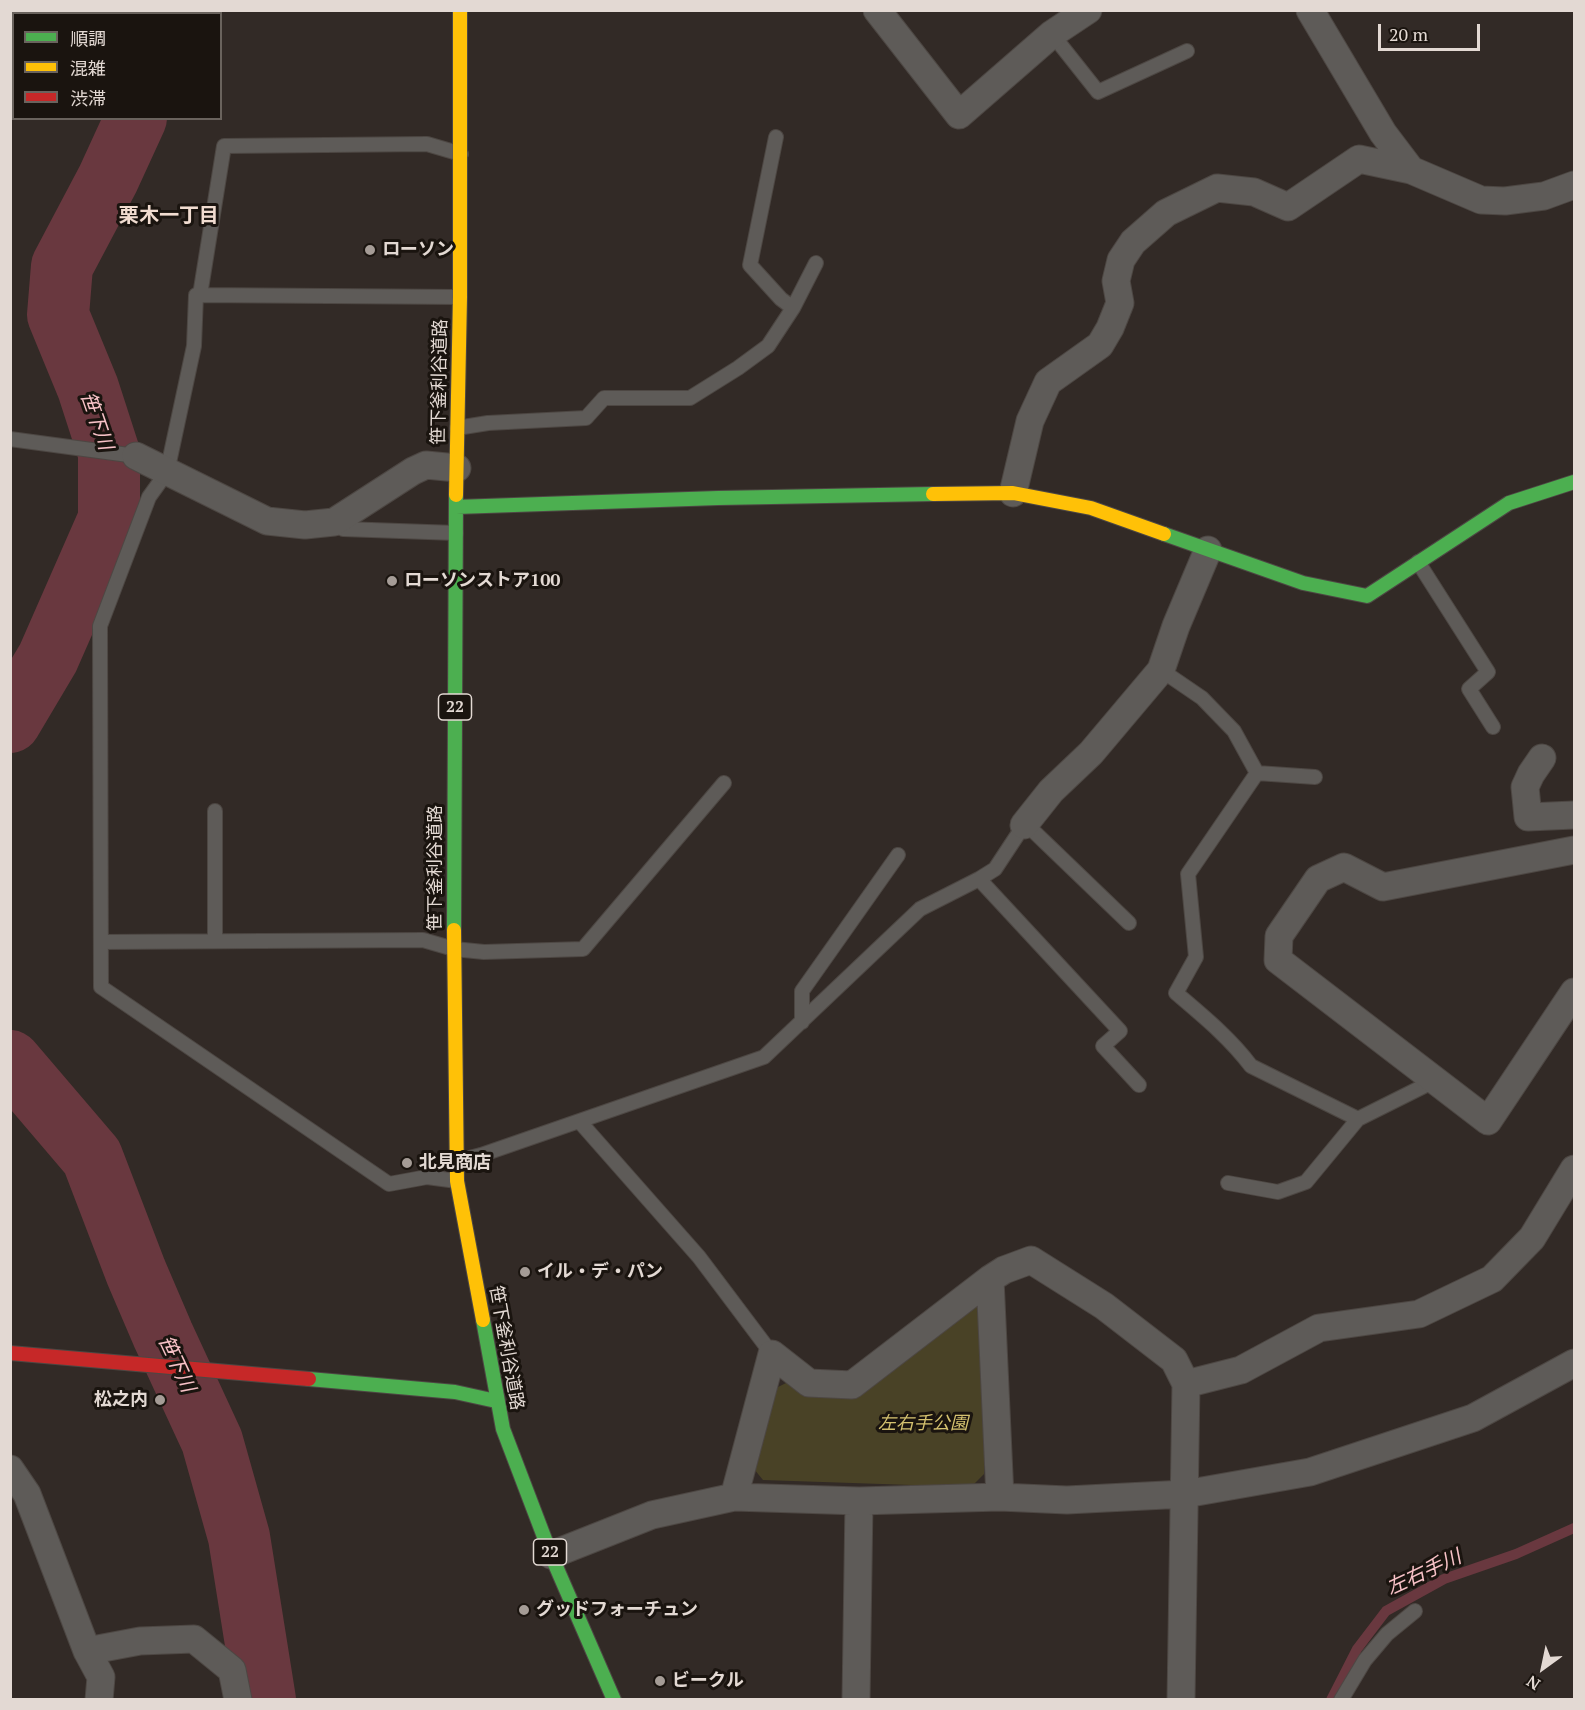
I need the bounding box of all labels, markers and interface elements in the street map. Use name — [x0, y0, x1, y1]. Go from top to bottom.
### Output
legend — [12, 12, 222, 120]
scale bar — [1381, 12, 1483, 50]
text: 20 m — [1389, 22, 1428, 46]
text: 順調 — [70, 26, 106, 50]
text: 混雑 — [70, 56, 106, 80]
text: 渋滞 — [70, 86, 106, 110]
district label: 栗木一丁目 — [119, 204, 219, 228]
place label: ローソン — [382, 239, 454, 261]
marker: ローソン — [363, 243, 377, 257]
street label: 笹下釜利谷道路 — [428, 319, 452, 445]
water label: 笹下川 — [75, 389, 117, 453]
place label: ローソンストア100 — [404, 570, 561, 592]
marker: ローソンストア100 — [385, 574, 399, 588]
road number: 22 — [438, 694, 472, 720]
street label: 笹下釜利谷道路 — [425, 805, 447, 931]
place label: 北見商店 — [419, 1152, 491, 1174]
marker: 北見商店 — [400, 1156, 414, 1170]
place label: イル・デ・パン — [537, 1261, 663, 1283]
marker: イル・デ・パン — [518, 1265, 532, 1279]
street label: 笹下釜利谷道路 — [484, 1284, 528, 1412]
water label: 笹下川 — [152, 1332, 200, 1396]
place label: 松之内 — [94, 1389, 148, 1411]
marker: 松之内 — [153, 1393, 167, 1407]
park label: 左右手公園 — [878, 1413, 968, 1435]
road number: 22 — [534, 1539, 566, 1565]
water label: 左右手川 — [1383, 1545, 1465, 1601]
place label: グッドフォーチュン — [536, 1599, 698, 1621]
marker: グッドフォーチュン — [517, 1603, 531, 1617]
north arrow — [1513, 1638, 1573, 1698]
place label: ビークル — [672, 1670, 744, 1692]
text: N — [1522, 1671, 1544, 1696]
marker: ビークル — [653, 1674, 667, 1688]

